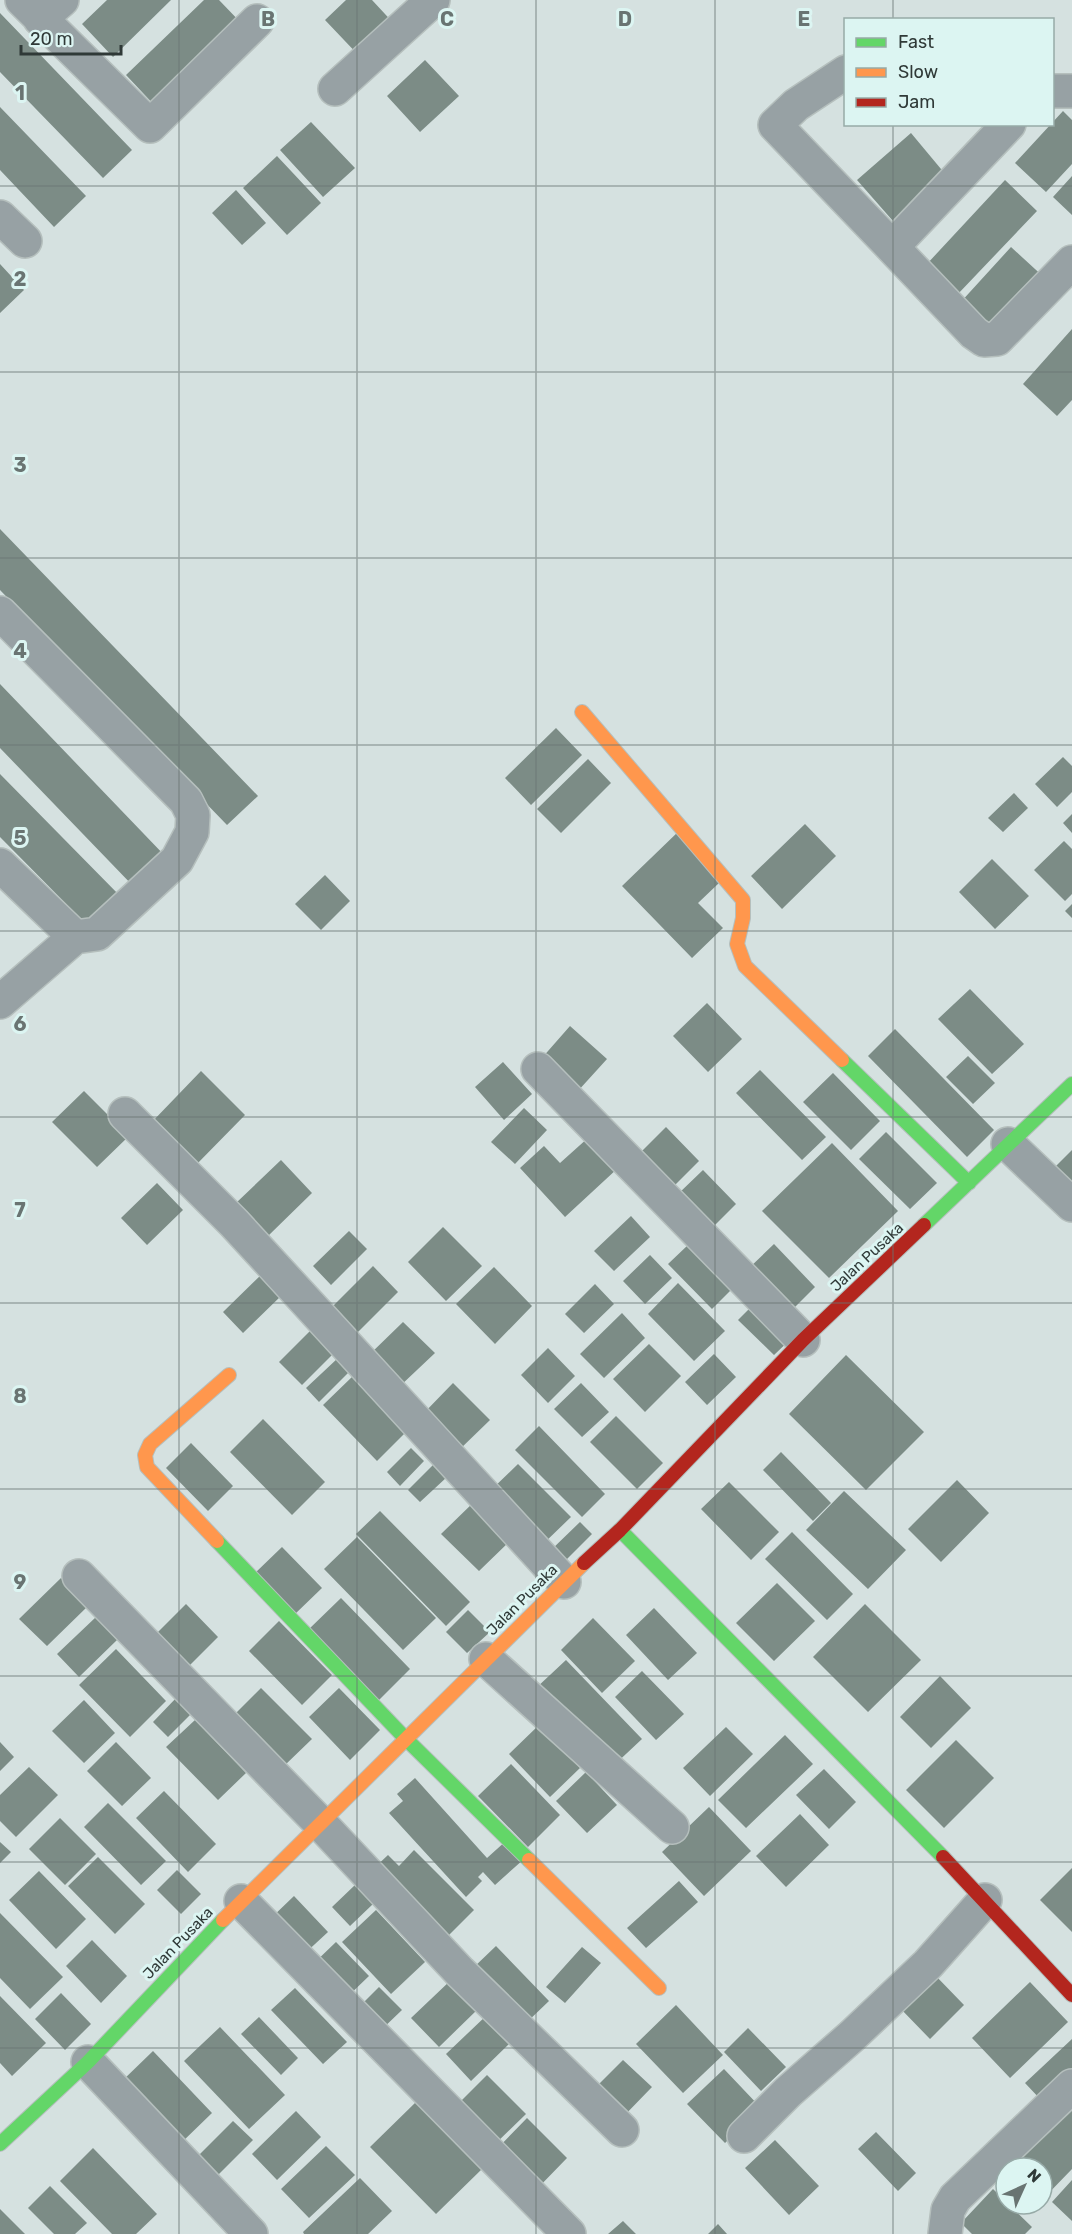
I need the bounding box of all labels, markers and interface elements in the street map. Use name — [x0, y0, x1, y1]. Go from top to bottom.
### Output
text: B — [261, 7, 275, 31]
text: C — [440, 7, 454, 31]
text: D — [618, 7, 632, 31]
text: E — [798, 7, 810, 31]
scale bar — [21, 18, 122, 56]
legend — [844, 18, 1054, 126]
text: 20 m — [30, 28, 72, 50]
text: Fast — [898, 31, 934, 53]
text: Slow — [898, 61, 938, 83]
text: 1 — [15, 81, 25, 105]
text: Jam — [898, 91, 935, 113]
text: 2 — [14, 267, 27, 291]
text: 3 — [13, 453, 27, 477]
text: 4 — [13, 639, 27, 663]
text: 5 — [14, 826, 27, 850]
text: 6 — [13, 1012, 27, 1036]
text: 7 — [14, 1198, 26, 1222]
street label: Jalan Pusaka — [827, 1219, 907, 1295]
text: 8 — [13, 1384, 27, 1408]
street label: Jalan Pusaka — [483, 1561, 561, 1639]
text: 9 — [14, 1570, 27, 1594]
street label: Jalan Pusaka — [139, 1903, 217, 1983]
north arrow — [994, 2156, 1054, 2216]
text: N — [1023, 2165, 1045, 2187]

